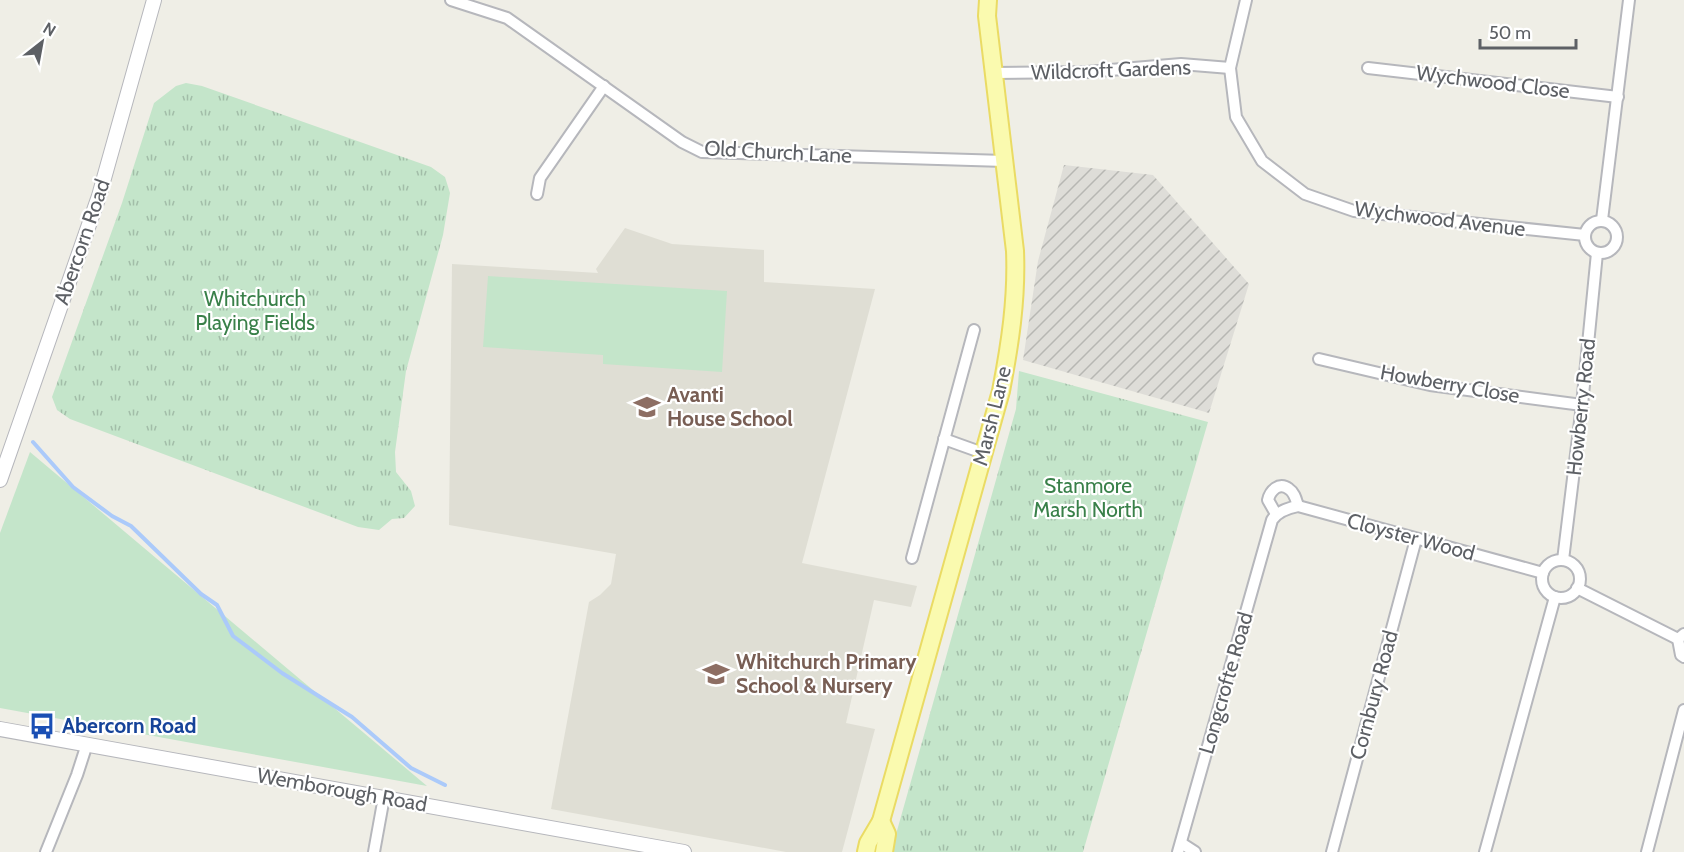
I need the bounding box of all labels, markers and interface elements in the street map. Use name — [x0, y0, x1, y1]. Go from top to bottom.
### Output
north arrow — [12, 12, 72, 72]
scale bar — [1480, 12, 1576, 50]
text: N — [40, 19, 59, 41]
text: 50 m — [1489, 22, 1531, 44]
street label: Wildcroft Gardens — [1030, 54, 1192, 85]
street label: Wychwood Close — [1415, 60, 1571, 103]
street label: Old Church Lane — [704, 135, 853, 168]
street label: Abercorn Road — [48, 176, 115, 308]
street label: Wychwood Avenue — [1353, 196, 1527, 241]
park label: Whitchurch Playing Fields — [195, 286, 315, 335]
street label: Howberry Road — [1561, 337, 1600, 477]
street label: Howberry Close — [1378, 359, 1522, 408]
street label: Marsh Lane — [967, 363, 1016, 468]
place label: Avanti House School — [667, 382, 793, 431]
school or university icon: Avanti House School — [632, 392, 662, 422]
park label: Stanmore Marsh North — [1033, 473, 1143, 522]
street label: Cloyster Wood — [1345, 507, 1478, 566]
street label: Longcrofte Road — [1193, 609, 1258, 757]
street label: Cornbury Road — [1344, 628, 1403, 762]
place label: Whitchurch Primary School & Nursery — [736, 649, 917, 698]
school or university icon: Whitchurch Primary School & Nursery — [701, 659, 731, 689]
bus stop icon: Abercorn Road — [27, 711, 57, 741]
place label: Abercorn Road — [62, 713, 197, 738]
street label: Wemborough Road — [255, 762, 429, 817]

